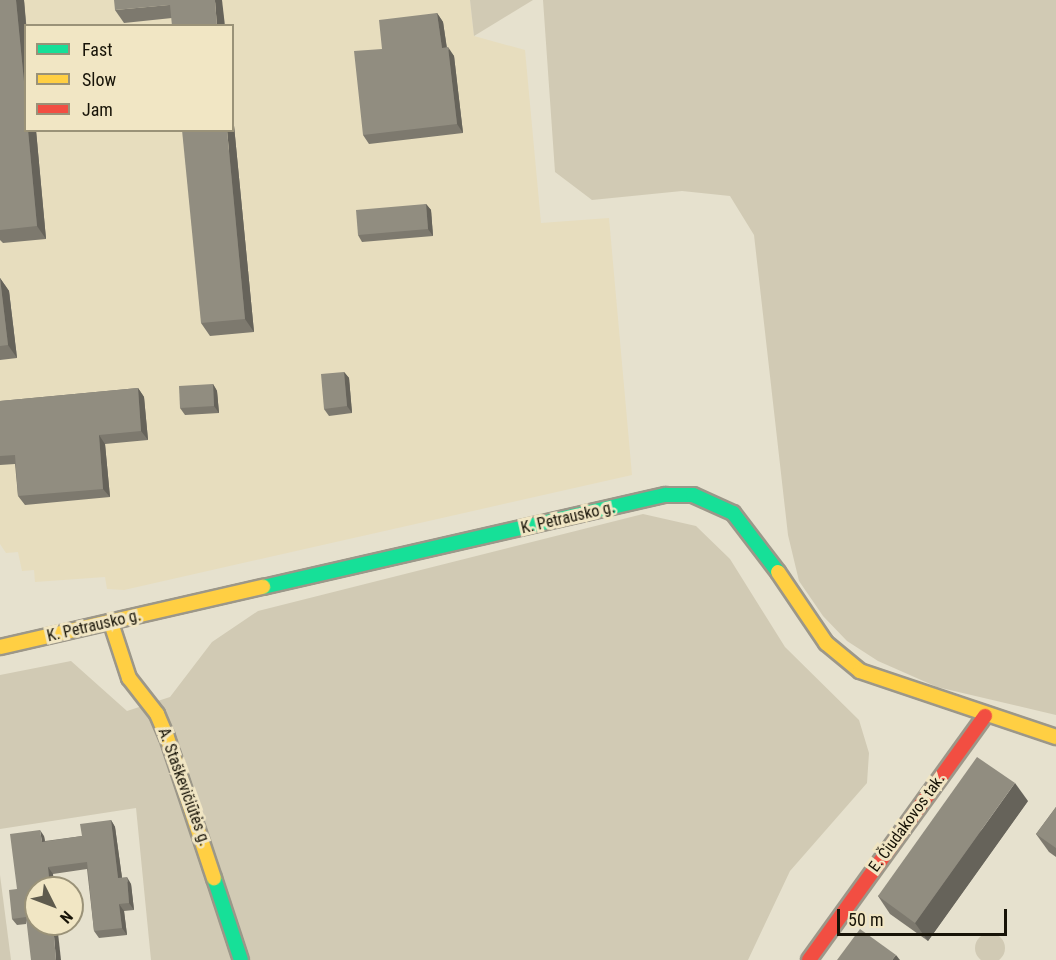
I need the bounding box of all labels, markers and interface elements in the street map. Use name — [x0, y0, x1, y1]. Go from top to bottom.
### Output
legend — [24, 24, 234, 132]
text: Fast — [82, 39, 113, 60]
text: Slow — [82, 69, 116, 90]
text: Jam — [82, 99, 113, 120]
street label: K. Petrausko g. — [519, 498, 617, 538]
street label: K. Petrausko g. — [45, 606, 143, 646]
street label: A. Staškevičiūtės g. — [154, 725, 214, 849]
street label: E. Čiudakovos tak. — [865, 770, 949, 876]
north arrow — [24, 876, 84, 936]
scale bar — [840, 897, 1010, 935]
text: N — [56, 907, 77, 927]
text: 50 m — [848, 909, 883, 930]

